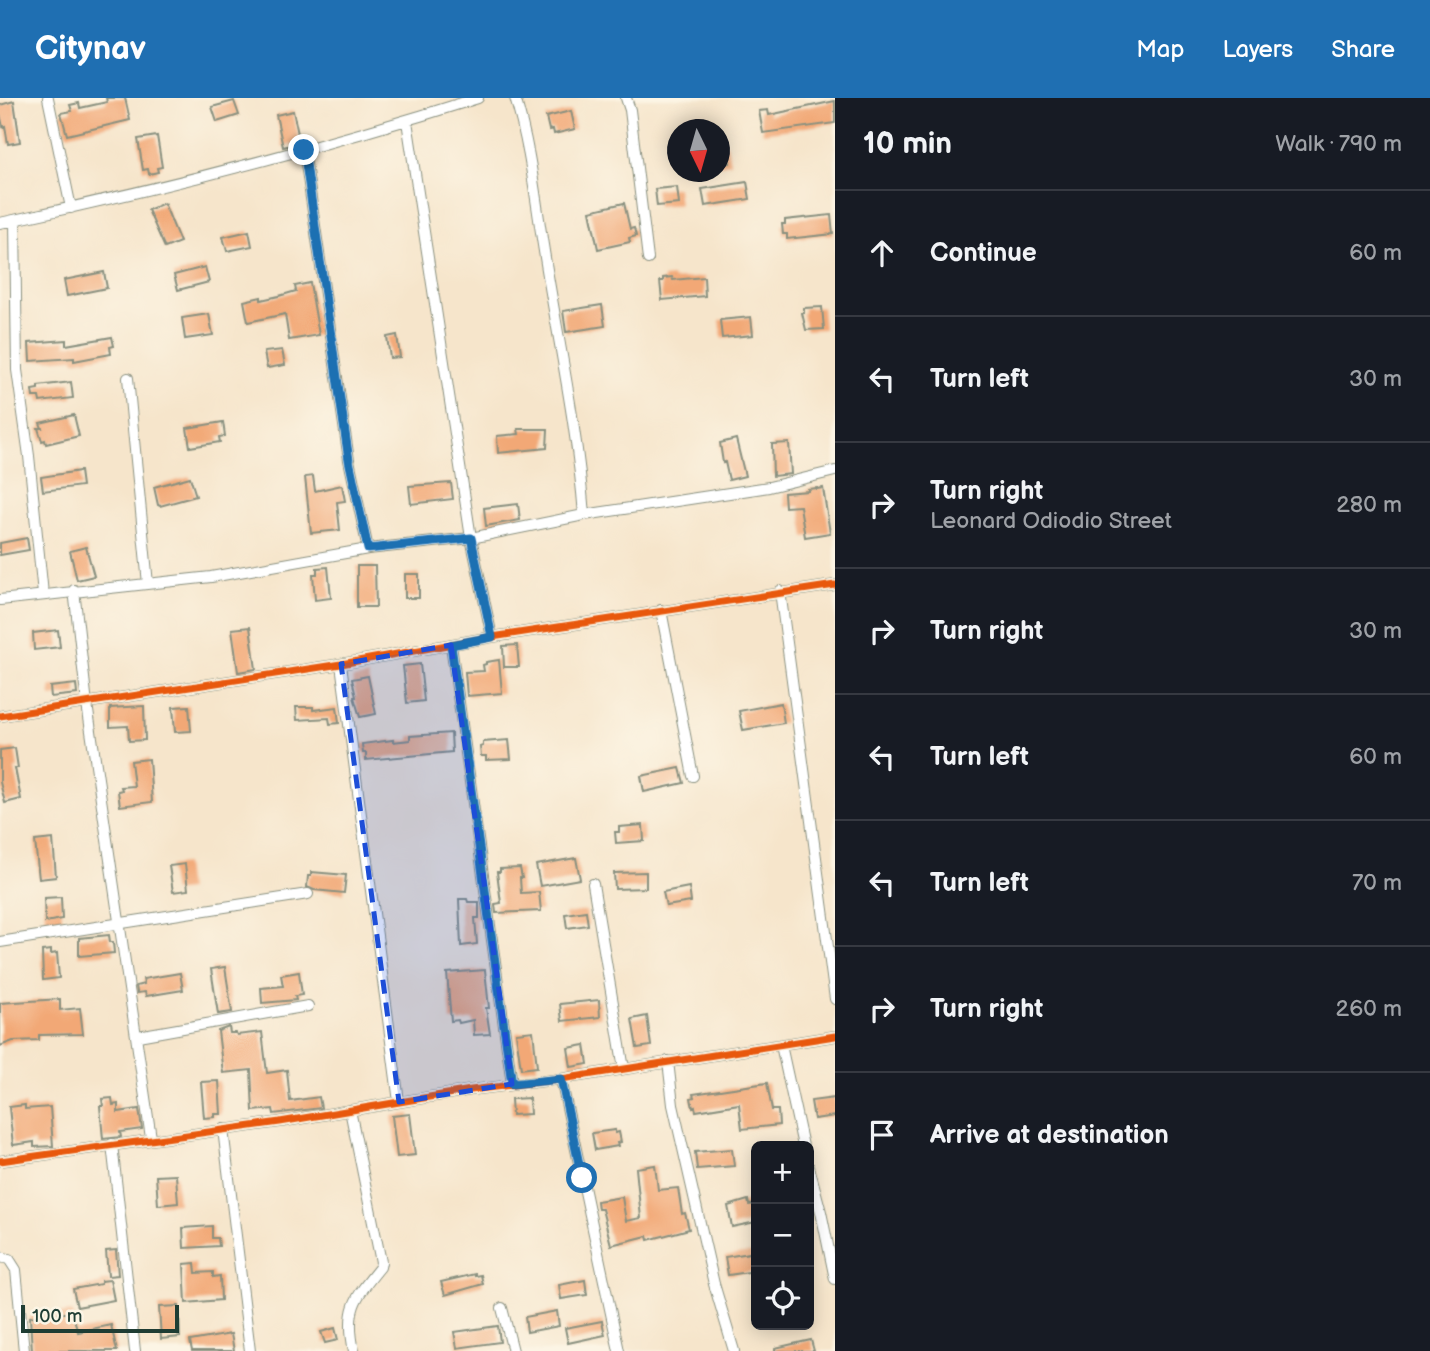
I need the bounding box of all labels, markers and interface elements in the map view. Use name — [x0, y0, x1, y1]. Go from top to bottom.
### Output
text: Citynav — [35, 29, 146, 69]
text: Map — [1136, 35, 1184, 64]
text: Layers — [1222, 35, 1293, 64]
text: Share — [1331, 35, 1395, 64]
north arrow — [667, 119, 730, 182]
text: 10 min — [863, 126, 952, 162]
text: Walk · 790 m — [1275, 130, 1402, 158]
route end — [288, 134, 319, 165]
icon: ahead — [863, 234, 901, 272]
text: Continue — [930, 238, 1037, 269]
text: 60 m — [1349, 239, 1402, 267]
icon: left — [863, 360, 901, 398]
text: Turn left — [930, 364, 1029, 395]
text: 30 m — [1349, 365, 1402, 393]
text: Turn right — [930, 476, 1043, 507]
icon: right — [863, 486, 901, 524]
text: 280 m — [1336, 491, 1402, 519]
text: Leonard Odiodio Street — [930, 507, 1172, 535]
icon: right — [863, 612, 901, 650]
text: Turn right — [930, 616, 1043, 647]
text: 30 m — [1349, 617, 1402, 645]
icon: left — [863, 738, 901, 776]
text: Turn left — [930, 742, 1029, 773]
text: 60 m — [1349, 743, 1402, 771]
icon: left — [863, 864, 901, 902]
text: Turn left — [930, 868, 1029, 899]
text: 70 m — [1352, 869, 1402, 897]
icon: right — [863, 990, 901, 1028]
text: Turn right — [930, 994, 1043, 1025]
text: 260 m — [1336, 995, 1402, 1023]
icon: arrive — [863, 1116, 901, 1154]
text: Arrive at destination — [930, 1120, 1169, 1151]
map controls — [751, 1141, 814, 1330]
button: + — [751, 1141, 814, 1204]
route start — [566, 1162, 597, 1193]
button: − — [751, 1204, 814, 1267]
button: locate — [751, 1267, 814, 1330]
scale bar — [21, 1302, 178, 1334]
text: 100 m — [32, 1305, 83, 1328]

